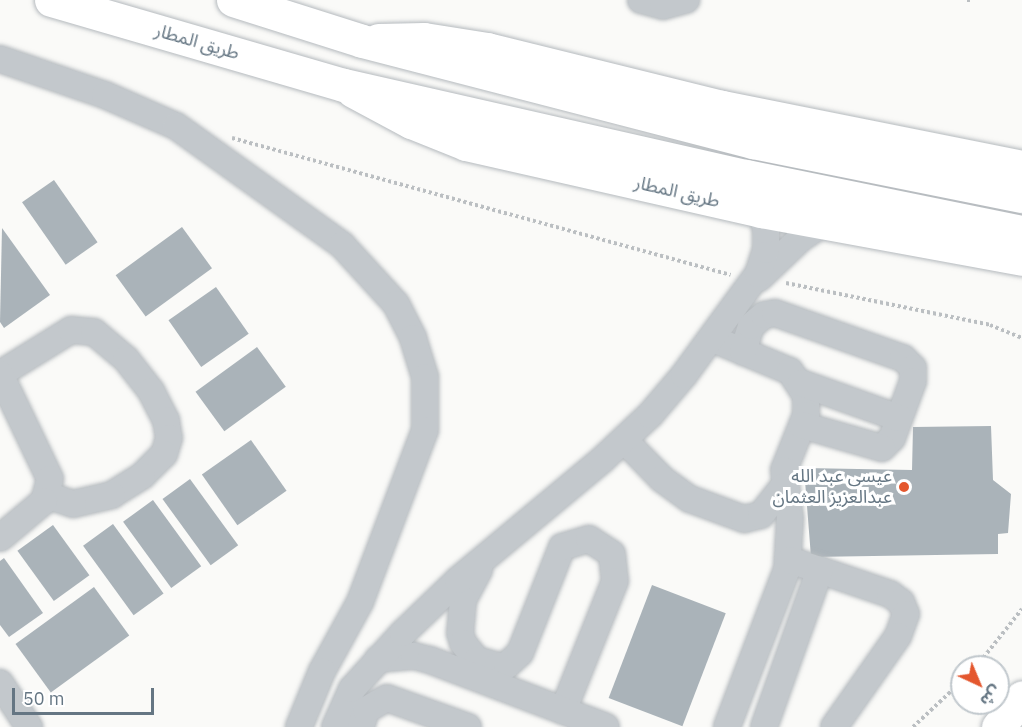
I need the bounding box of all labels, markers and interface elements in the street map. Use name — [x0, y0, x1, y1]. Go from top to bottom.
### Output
street label: طريق المطار — [152, 20, 242, 64]
street label: طريق المطار — [632, 172, 722, 212]
place label: عيسى عبد الله عبدالعزيز العثمان — [772, 466, 892, 508]
marker: عيسى عبد الله عبدالعزيز العثمان — [897, 480, 911, 494]
north arrow — [950, 655, 1010, 715]
scale bar — [15, 676, 158, 714]
text: ش — [976, 682, 1006, 711]
text: 50 m — [23, 687, 65, 710]

